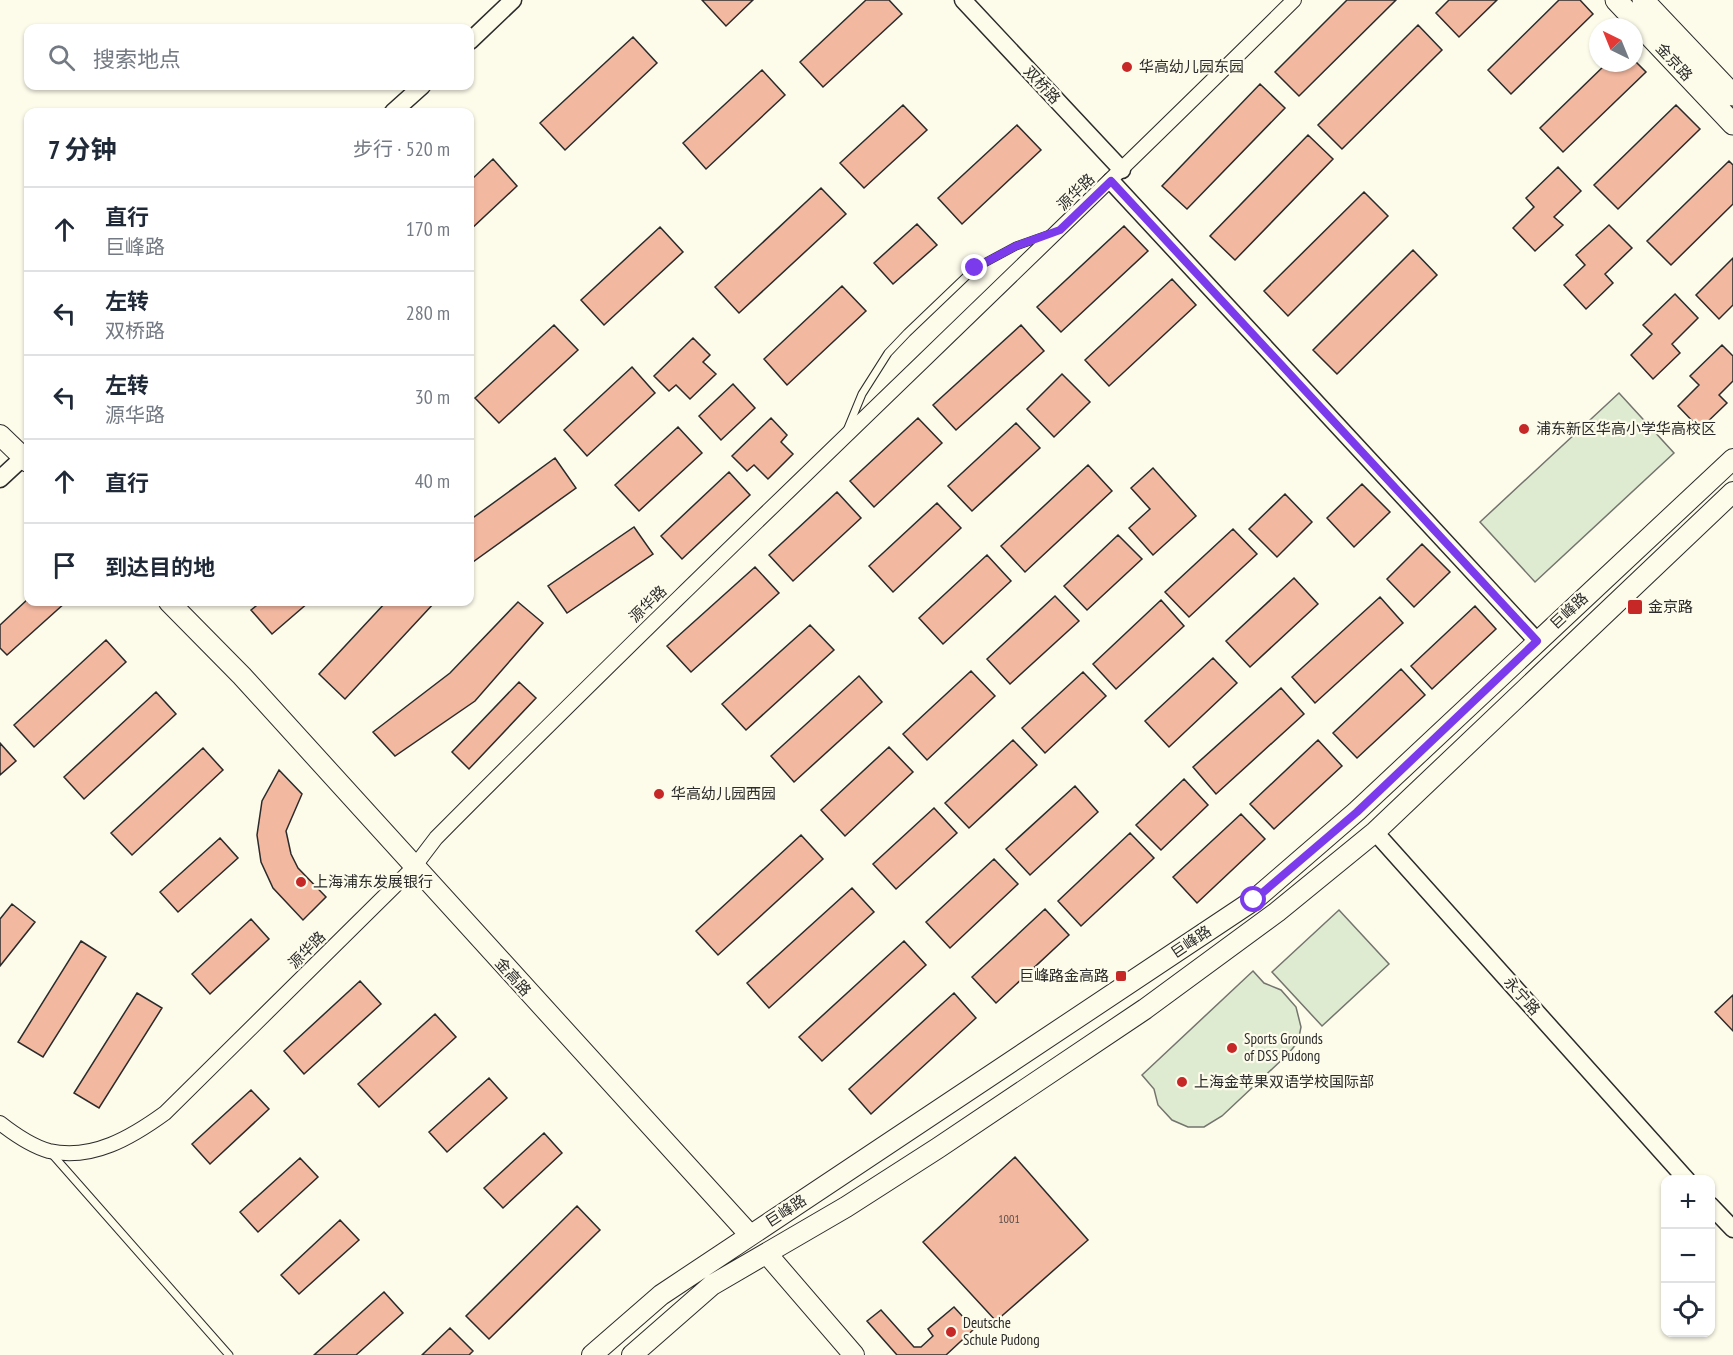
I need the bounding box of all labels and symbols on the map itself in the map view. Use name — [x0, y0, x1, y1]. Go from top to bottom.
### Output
north arrow — [1589, 18, 1643, 72]
street label: 金京路 — [1652, 39, 1697, 85]
place label: 华高幼儿园东园 — [1139, 57, 1244, 76]
marker: 华高幼儿园东园 — [1120, 60, 1134, 74]
street label: 双桥路 — [1020, 62, 1065, 108]
street label: 源华路 — [1053, 169, 1098, 214]
route end — [961, 254, 987, 280]
place label: 浦东新区华高小学华高校区 — [1536, 419, 1716, 438]
marker: 浦东新区华高小学华高校区 — [1517, 422, 1531, 436]
street label: 源华路 — [625, 581, 670, 626]
street label: 巨峰路 — [1546, 588, 1592, 633]
place label: 金京路 — [1648, 597, 1693, 616]
marker: 金京路 — [1626, 598, 1644, 616]
place label: 华高幼儿园西园 — [671, 784, 776, 803]
marker: 华高幼儿园西园 — [652, 787, 666, 801]
place label: 上海浦东发展银行 — [313, 872, 433, 891]
marker: 上海浦东发展银行 — [294, 875, 308, 889]
route start — [1240, 886, 1266, 912]
street label: 巨峰路 — [1167, 921, 1215, 962]
street label: 源华路 — [284, 927, 329, 972]
street label: 金高路 — [491, 954, 535, 1000]
place label: 巨峰路金高路 — [1019, 966, 1109, 985]
marker: 巨峰路金高路 — [1114, 969, 1128, 983]
street label: 永宁路 — [1500, 973, 1544, 1019]
place label: Sports Grounds of DSS Pudong — [1244, 1029, 1323, 1065]
marker: Sports Grounds of DSS Pudong — [1225, 1041, 1239, 1055]
place label: 上海金苹果双语学校国际部 — [1194, 1072, 1374, 1091]
marker: 上海金苹果双语学校国际部 — [1175, 1075, 1189, 1089]
street label: 巨峰路 — [762, 1190, 810, 1231]
house number: 1001 — [998, 1211, 1020, 1226]
place label: Deutsche Schule Pudong — [963, 1313, 1040, 1349]
marker: Deutsche Schule Pudong — [944, 1325, 958, 1339]

